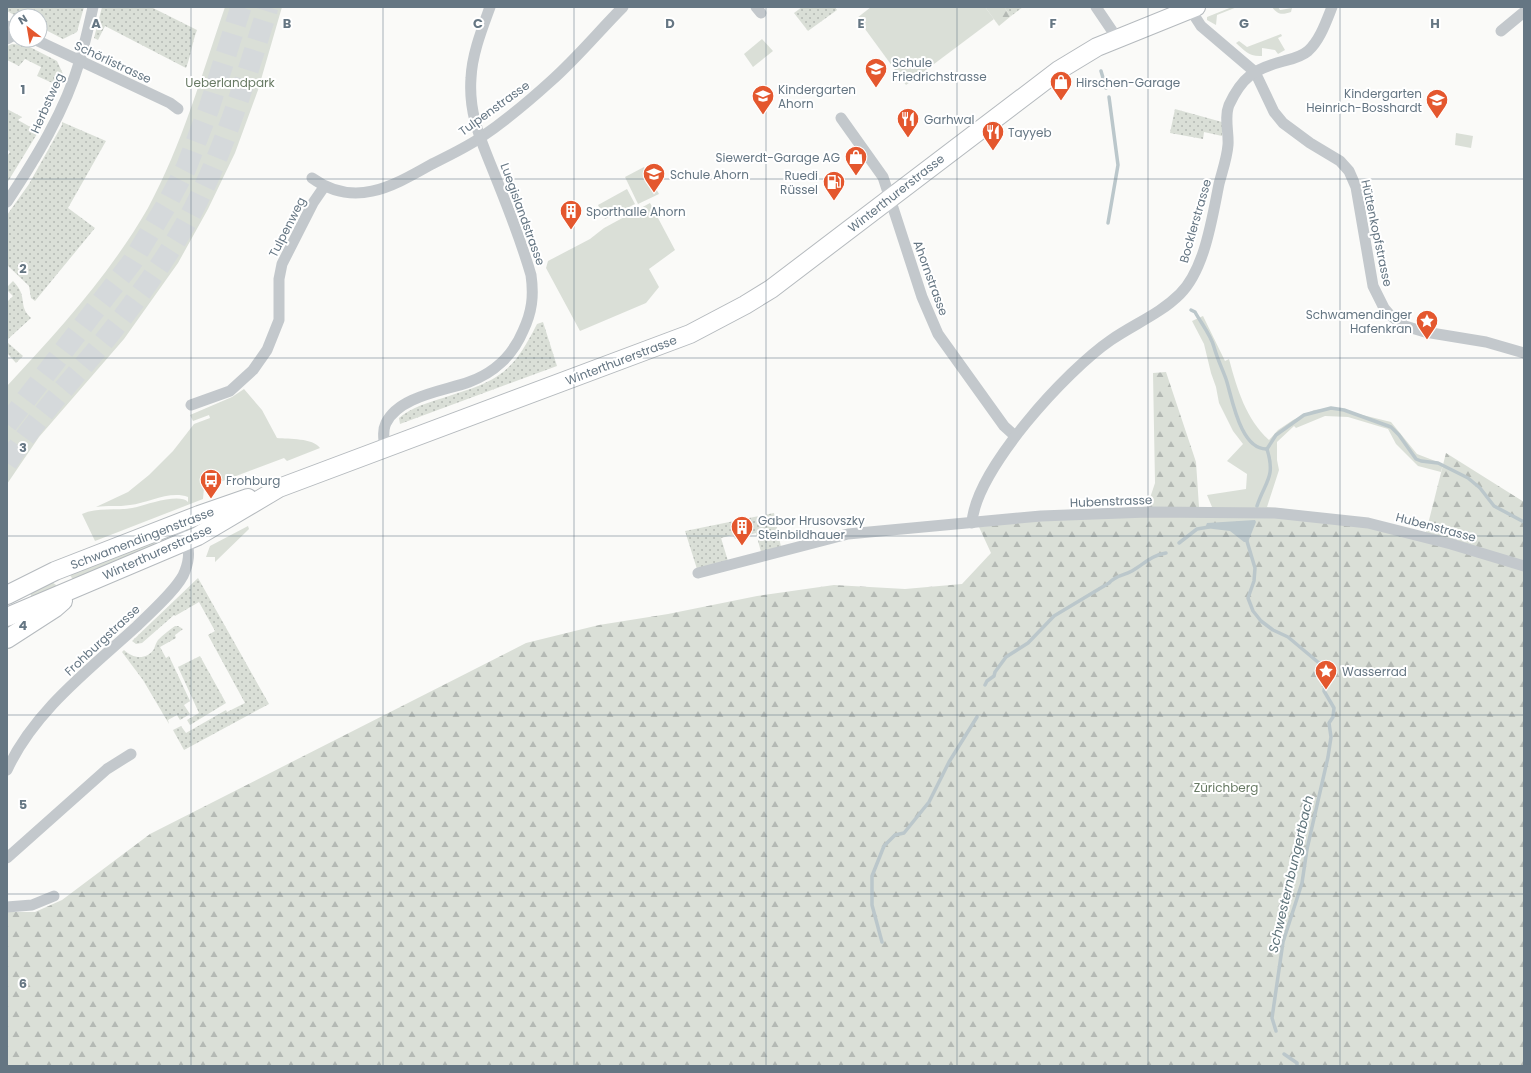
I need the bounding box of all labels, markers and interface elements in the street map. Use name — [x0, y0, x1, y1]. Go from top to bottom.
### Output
north arrow — [8, 8, 48, 48]
text: N — [15, 10, 31, 28]
text: A — [91, 14, 101, 33]
text: B — [283, 14, 292, 33]
text: C — [473, 14, 483, 33]
text: D — [665, 14, 675, 33]
text: E — [857, 14, 865, 33]
text: F — [1049, 14, 1057, 33]
text: G — [1239, 14, 1249, 33]
text: H — [1430, 14, 1440, 33]
street label: Schörlistrasse — [72, 37, 154, 87]
place label: Schule Friedrichstrasse — [892, 54, 987, 85]
school or university icon: Schule Friedrichstrasse — [863, 56, 889, 89]
shop icon: Hirschen-Garage — [1048, 69, 1074, 102]
street label: Herbstweg — [26, 70, 68, 136]
park label: Ueberlandpark — [185, 74, 275, 91]
place label: Hirschen-Garage — [1076, 74, 1180, 91]
street label: Tulpenstrasse — [455, 77, 533, 139]
text: 1 — [21, 80, 25, 99]
place label: Kindergarten Ahorn — [778, 81, 856, 112]
school or university icon: Kindergarten Ahorn — [750, 83, 776, 116]
place label: Kindergarten Heinrich-Bosshardt — [1306, 85, 1422, 116]
school or university icon: Kindergarten Heinrich-Bosshardt — [1424, 87, 1450, 120]
restaurant icon: Garhwal — [895, 106, 921, 139]
place label: Garhwal — [924, 111, 975, 128]
restaurant icon: Tayyeb — [980, 119, 1006, 152]
place label: Tayyeb — [1008, 124, 1052, 141]
shop icon: Siewerdt-Garage AG — [843, 144, 869, 177]
place label: Siewerdt-Garage AG — [715, 149, 840, 166]
street label: Winterthurerstrasse — [844, 150, 948, 236]
street label: Luegislandstrasse — [497, 160, 549, 268]
school or university icon: Schule Ahorn — [641, 161, 667, 194]
place label: Schule Ahorn — [670, 166, 749, 183]
place label: Ruedi Rüssel — [780, 167, 818, 198]
fuel station icon: Ruedi Rüssel — [821, 169, 847, 202]
street label: Bocklerstrasse — [1175, 177, 1215, 265]
street label: Hüttenkopfstrasse — [1357, 178, 1397, 288]
street label: Tulpenweg — [265, 194, 309, 260]
building icon: Sporthalle Ahorn — [558, 198, 584, 231]
place label: Sporthalle Ahorn — [586, 203, 686, 220]
street label: Ahornstrasse — [910, 238, 952, 318]
text: 2 — [19, 259, 27, 278]
place label: Schwamendinger Hafenkran — [1306, 306, 1413, 337]
place icon: Schwamendinger Hafenkran — [1414, 308, 1440, 341]
street label: Winterthurerstrasse — [563, 331, 679, 389]
text: 3 — [19, 438, 27, 457]
bus stop icon: Frohburg — [198, 467, 224, 500]
place label: Frohburg — [226, 472, 280, 489]
street label: Hubenstrasse — [1070, 491, 1152, 511]
street label: Schwamendingenstrasse — [68, 503, 216, 573]
street label: Hubenstrasse — [1394, 508, 1478, 546]
place label: Gabor Hrusovszky Steinbildhauer — [758, 512, 865, 543]
building icon: Gabor Hrusovszky Steinbildhauer — [729, 514, 755, 547]
street label: Winterthurerstrasse — [100, 520, 214, 584]
street label: Frohburgstrasse — [61, 601, 143, 679]
text: 4 — [19, 616, 28, 635]
place icon: Wasserrad — [1313, 658, 1339, 691]
place label: Wasserrad — [1342, 663, 1407, 680]
park label: Zürichberg — [1194, 779, 1258, 796]
water label: Schwesternbungertbach — [1264, 793, 1318, 955]
text: 5 — [19, 795, 27, 814]
text: 6 — [19, 974, 27, 993]

